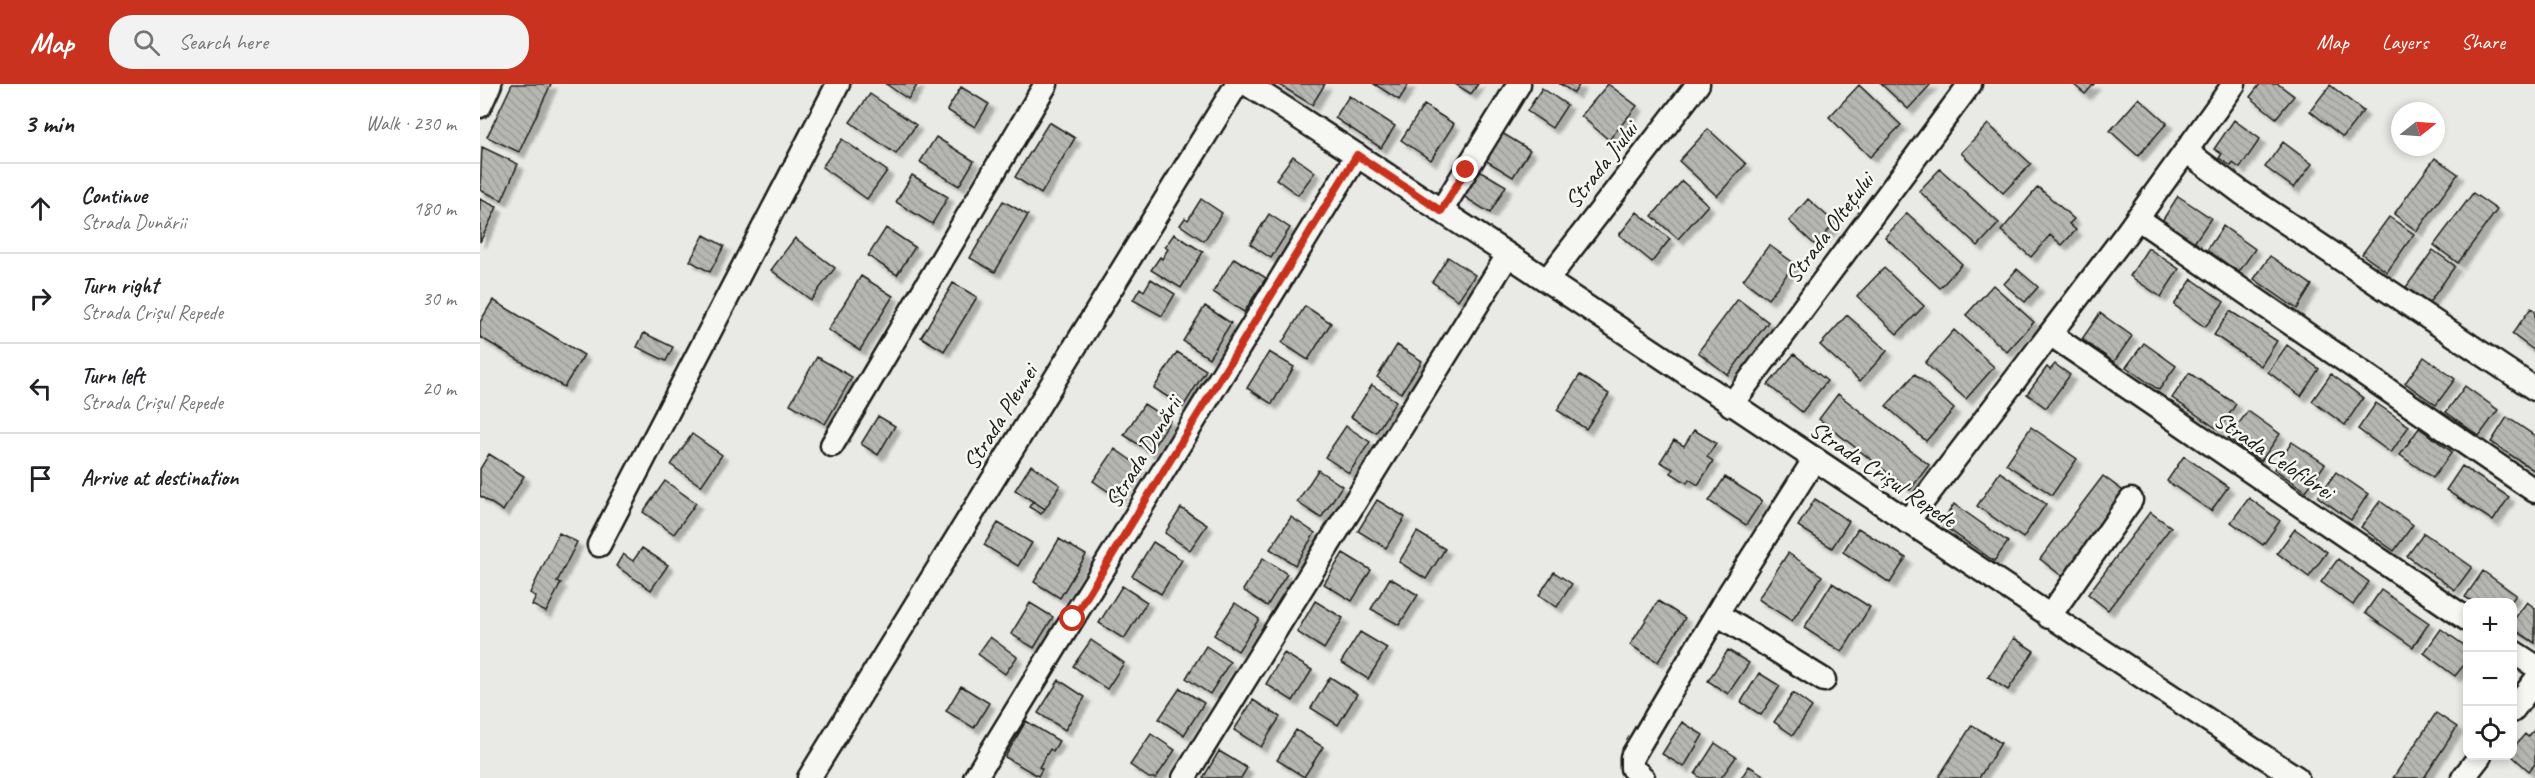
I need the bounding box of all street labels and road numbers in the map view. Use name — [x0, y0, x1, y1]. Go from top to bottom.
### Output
street label: Strada Jiului — [1558, 113, 1647, 215]
street label: Strada Oltețului — [1778, 164, 1882, 289]
street label: Strada Plevnei — [956, 357, 1045, 475]
street label: Strada Dunării — [1098, 388, 1190, 514]
street label: Strada Celofibrei — [2208, 404, 2343, 508]
street label: Strada Crișul Repede — [1804, 414, 1964, 535]

